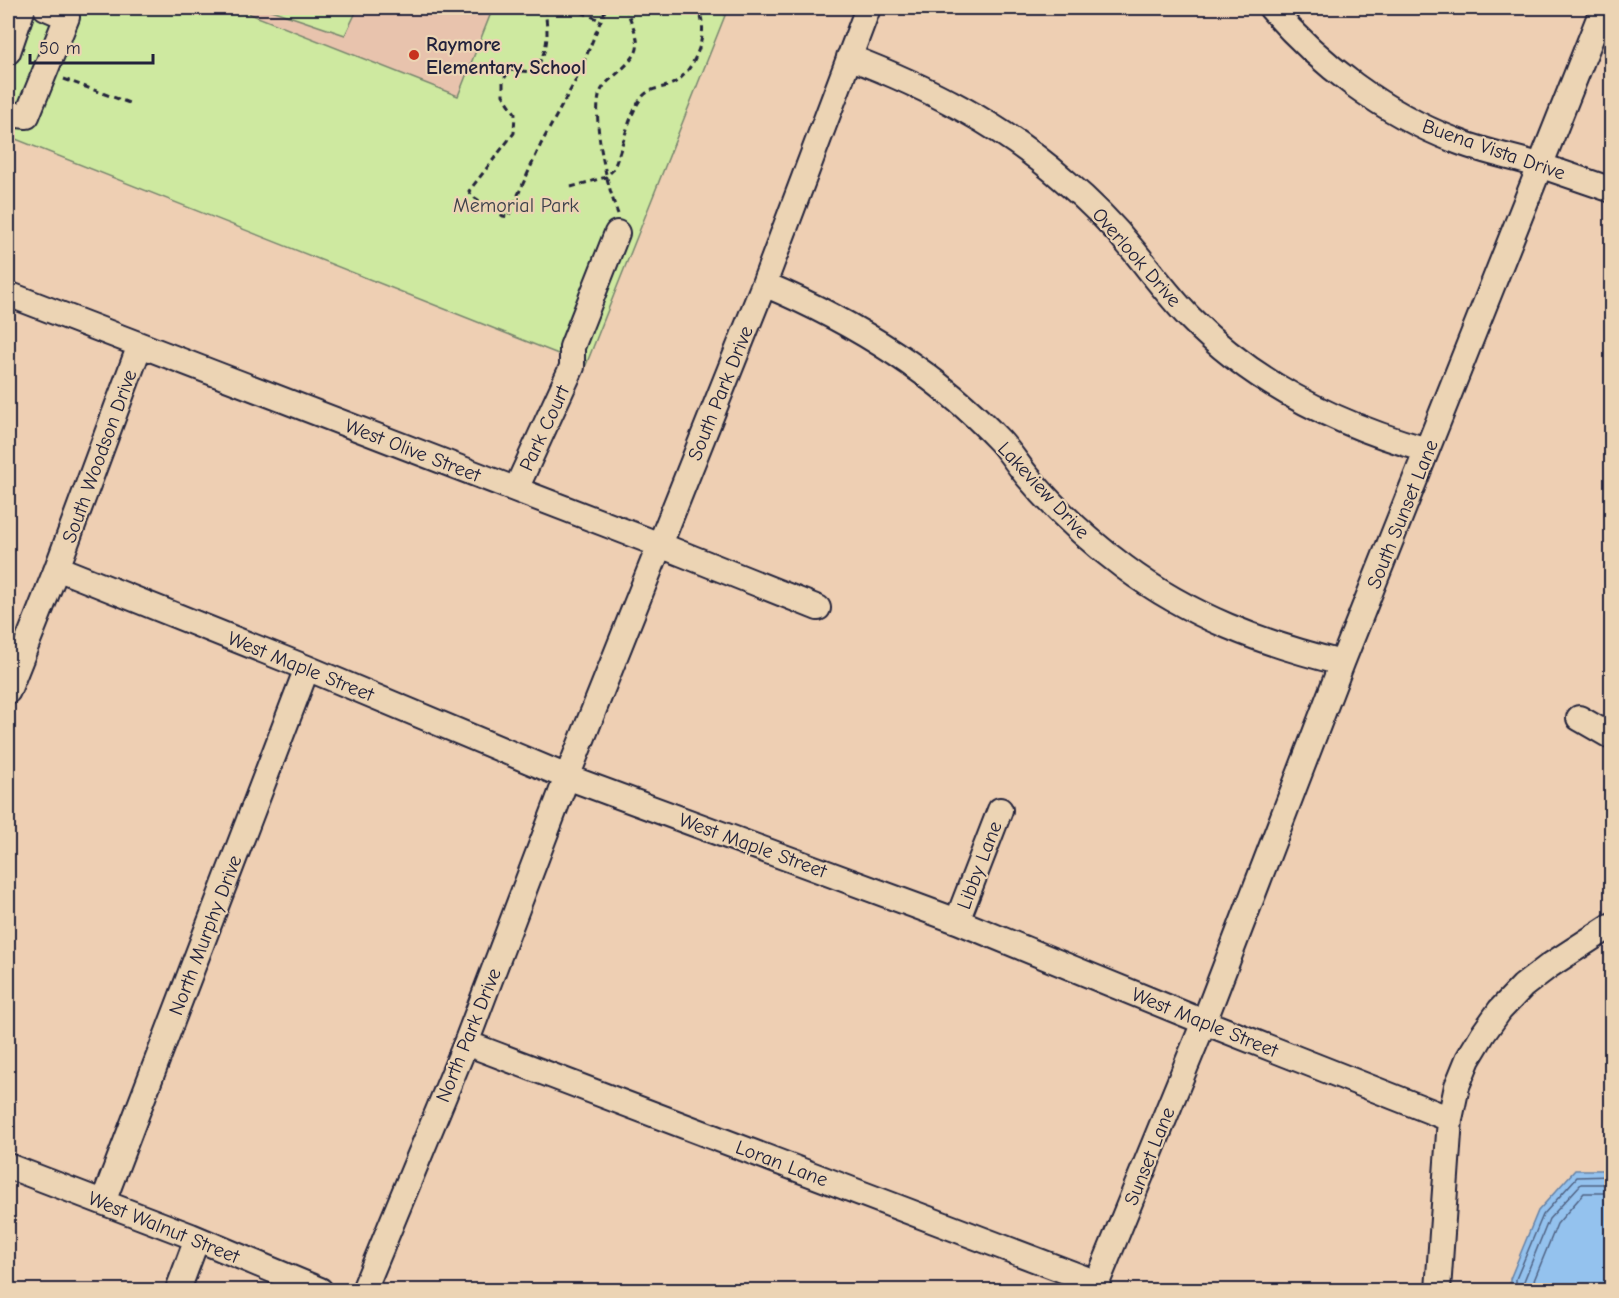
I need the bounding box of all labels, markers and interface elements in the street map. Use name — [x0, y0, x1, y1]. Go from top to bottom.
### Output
scale bar — [30, 27, 153, 65]
place label: Raymore Elementary School — [426, 33, 586, 79]
text: 50 m — [39, 38, 81, 59]
marker: Raymore Elementary School — [407, 48, 421, 62]
street label: Buena Vista Drive — [1419, 114, 1568, 185]
park label: Memorial Park — [453, 194, 579, 217]
street label: Overlook Drive — [1087, 203, 1186, 312]
street label: South Park Drive — [683, 323, 758, 464]
street label: South Woodson Drive — [57, 366, 142, 546]
street label: Park Court — [515, 381, 575, 475]
street label: West Olive Street — [342, 414, 485, 487]
street label: South Sunset Lane — [1362, 436, 1443, 592]
street label: Lakeview Drive — [993, 437, 1094, 543]
street label: West Maple Street — [224, 627, 378, 707]
street label: West Maple Street — [676, 808, 831, 883]
street label: Libby Lane — [952, 818, 1007, 912]
street label: North Murphy Drive — [164, 852, 247, 1019]
street label: North Park Drive — [431, 965, 506, 1106]
street label: West Maple Street — [1128, 983, 1282, 1063]
street label: Sunset Lane — [1119, 1104, 1180, 1209]
street label: Loran Lane — [732, 1135, 831, 1192]
street label: West Walnut Street — [85, 1187, 244, 1269]

